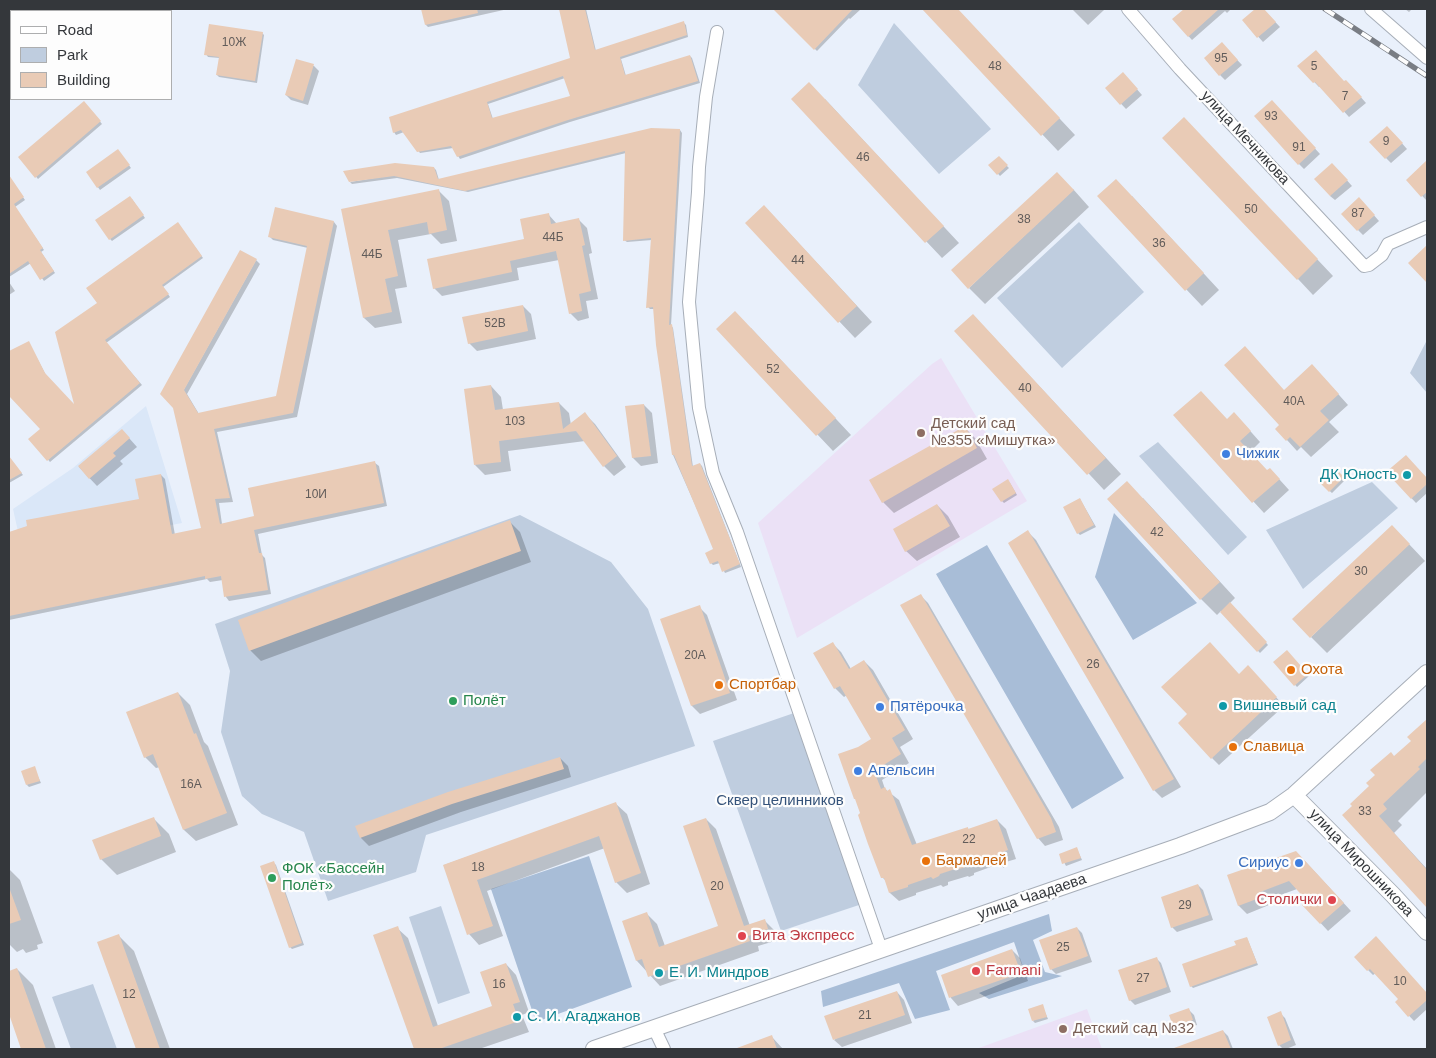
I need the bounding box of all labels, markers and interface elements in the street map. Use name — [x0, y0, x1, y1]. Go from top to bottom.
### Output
legend — [10, 10, 172, 100]
text: Road — [57, 21, 93, 38]
house number: 10Ж — [222, 36, 246, 50]
text: Park — [57, 46, 88, 63]
house number: 95 — [1214, 52, 1228, 66]
house number: 48 — [988, 60, 1002, 74]
house number: 5 — [1311, 60, 1317, 74]
text: Building — [57, 71, 110, 88]
street label: улица Мечникова — [1197, 87, 1293, 189]
house number: 7 — [1342, 90, 1348, 104]
house number: 93 — [1264, 110, 1278, 124]
house number: 9 — [1383, 135, 1389, 149]
house number: 91 — [1292, 141, 1306, 155]
house number: 46 — [856, 151, 870, 165]
house number: 50 — [1244, 203, 1258, 217]
house number: 87 — [1351, 207, 1365, 221]
house number: 38 — [1017, 213, 1031, 227]
house number: 44Б — [542, 231, 564, 245]
house number: 36 — [1152, 237, 1166, 251]
house number: 44Б — [361, 248, 383, 262]
house number: 44 — [791, 254, 805, 268]
house number: 52В — [484, 317, 506, 331]
house number: 52 — [766, 363, 780, 377]
house number: 40 — [1018, 382, 1032, 396]
house number: 40А — [1283, 395, 1305, 409]
house number: 10З — [505, 415, 525, 429]
place label: Детский сад №355 «Мишутка» — [931, 415, 1055, 450]
marker: Детский сад №355 «Мишутка» — [915, 427, 927, 439]
place label: Чижик — [1236, 445, 1279, 463]
marker: Чижик — [1220, 448, 1232, 460]
place label: ДК Юность — [1320, 466, 1397, 484]
marker: ДК Юность — [1401, 469, 1413, 481]
house number: 10И — [305, 488, 327, 502]
house number: 42 — [1150, 526, 1164, 540]
house number: 30 — [1354, 565, 1368, 579]
house number: 20А — [684, 649, 706, 663]
house number: 26 — [1086, 658, 1100, 672]
place label: Охота — [1301, 661, 1343, 679]
marker: Охота — [1285, 664, 1297, 676]
place label: Спортбар — [729, 676, 796, 694]
marker: Спортбар — [713, 679, 725, 691]
place label: Полёт — [463, 692, 506, 710]
marker: Полёт — [447, 695, 459, 707]
place label: Вишневый сад — [1233, 697, 1336, 715]
place label: Пятёрочка — [890, 698, 964, 716]
marker: Вишневый сад — [1217, 700, 1229, 712]
marker: Пятёрочка — [874, 701, 886, 713]
place label: Славица — [1243, 738, 1304, 756]
marker: Славица — [1227, 741, 1239, 753]
place label: Апельсин — [868, 762, 935, 780]
marker: Апельсин — [852, 765, 864, 777]
house number: 16А — [180, 778, 202, 792]
park label: Сквер целинников — [716, 792, 844, 810]
street label: улица Мирошникова — [1305, 805, 1417, 921]
house number: 33 — [1358, 805, 1372, 819]
house number: 22 — [962, 833, 976, 847]
place label: Бармалей — [936, 852, 1007, 870]
place label: Сириус — [1238, 854, 1289, 872]
marker: Бармалей — [920, 855, 932, 867]
marker: Сириус — [1293, 857, 1305, 869]
place label: ФОК «Бассейн Полёт» — [282, 860, 385, 895]
house number: 18 — [471, 861, 485, 875]
street label: улица Чаадаева — [975, 870, 1089, 924]
marker: ФОК «Бассейн Полёт» — [266, 872, 278, 884]
house number: 20 — [710, 880, 724, 894]
place label: Столички — [1257, 891, 1322, 909]
marker: Столички — [1326, 894, 1338, 906]
house number: 29 — [1178, 899, 1192, 913]
place label: Вита Экспресс — [752, 927, 854, 945]
marker: Вита Экспресс — [736, 930, 748, 942]
house number: 25 — [1056, 941, 1070, 955]
place label: Farmani — [986, 962, 1041, 980]
place label: Е. И. Миндров — [669, 964, 769, 982]
marker: Farmani — [970, 965, 982, 977]
marker: Е. И. Миндров — [653, 967, 665, 979]
house number: 27 — [1136, 972, 1150, 986]
house number: 10 — [1393, 975, 1407, 989]
house number: 16 — [492, 978, 506, 992]
house number: 12 — [122, 988, 136, 1002]
place label: С. И. Агаджанов — [527, 1008, 640, 1026]
house number: 21 — [858, 1009, 872, 1023]
marker: С. И. Агаджанов — [511, 1011, 523, 1023]
place label: Детский сад №32 — [1073, 1020, 1194, 1038]
marker: Детский сад №32 — [1057, 1023, 1069, 1035]

